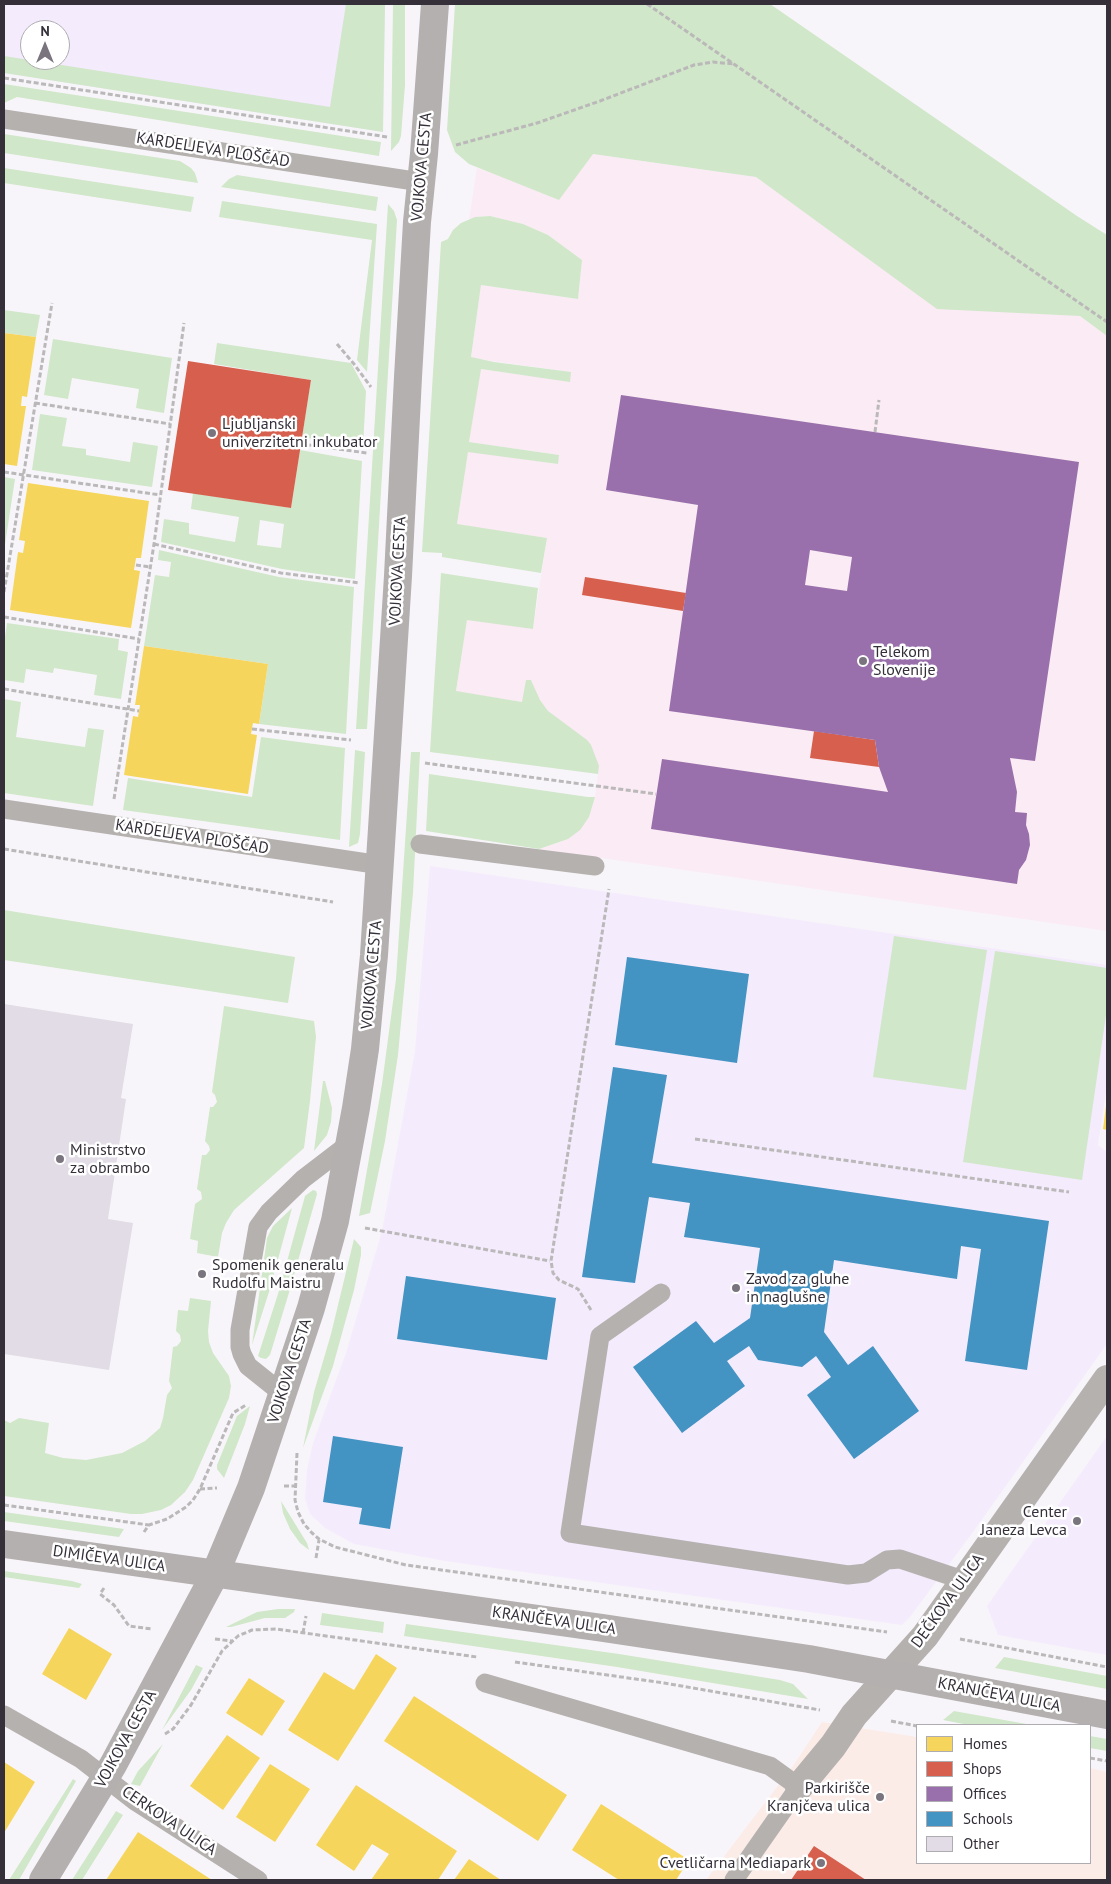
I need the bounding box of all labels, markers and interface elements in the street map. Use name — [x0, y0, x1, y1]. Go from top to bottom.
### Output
north arrow — [20, 20, 70, 70]
text: N — [40, 22, 50, 40]
street label: VOJKOVA CESTA — [408, 112, 436, 222]
street label: KARDELJEVA PLOŠČAD — [135, 128, 291, 172]
place label: Ljubljanski univerzitetni inkubator — [222, 414, 377, 452]
marker: Ljubljanski univerzitetni inkubator — [206, 427, 218, 439]
street label: VOJKOVA CESTA — [386, 516, 410, 626]
place label: Telekom Slovenije — [873, 642, 936, 680]
marker: Telekom Slovenije — [857, 655, 869, 667]
street label: KARDELJEVA PLOŠČAD — [114, 815, 270, 859]
street label: VOJKOVA CESTA — [358, 920, 386, 1030]
place label: Ministrstvo za obrambo — [70, 1140, 150, 1178]
marker: Ministrstvo za obrambo — [54, 1153, 66, 1165]
place label: Spomenik generalu Rudolfu Maistru — [212, 1255, 344, 1293]
marker: Spomenik generalu Rudolfu Maistru — [196, 1268, 208, 1280]
place label: Zavod za gluhe in naglušne — [746, 1269, 849, 1307]
marker: Zavod za gluhe in naglušne — [730, 1282, 742, 1294]
street label: VOJKOVA CESTA — [264, 1316, 316, 1426]
place label: Center Janeza Levca — [981, 1502, 1067, 1540]
marker: Center Janeza Levca — [1071, 1515, 1083, 1527]
street label: DIMIČEVA ULICA — [51, 1542, 167, 1576]
street label: DEČKOVA ULICA — [908, 1550, 988, 1652]
street label: KRANJČEVA ULICA — [491, 1603, 617, 1639]
street label: KRANJČEVA ULICA — [936, 1674, 1062, 1716]
street label: VOJKOVA CESTA — [91, 1687, 161, 1791]
legend — [916, 1724, 1091, 1864]
text: Homes — [963, 1734, 1007, 1753]
text: Shops — [963, 1759, 1002, 1778]
place label: Parkirišče Kranjčeva ulica — [767, 1778, 870, 1816]
street label: CERKOVA ULICA — [118, 1782, 220, 1860]
text: Offices — [963, 1784, 1007, 1803]
marker: Parkirišče Kranjčeva ulica — [874, 1791, 886, 1803]
text: Schools — [963, 1809, 1013, 1828]
text: Other — [963, 1834, 999, 1853]
place label: Cvetličarna Mediapark — [660, 1853, 811, 1873]
marker: Cvetličarna Mediapark — [815, 1857, 827, 1869]

